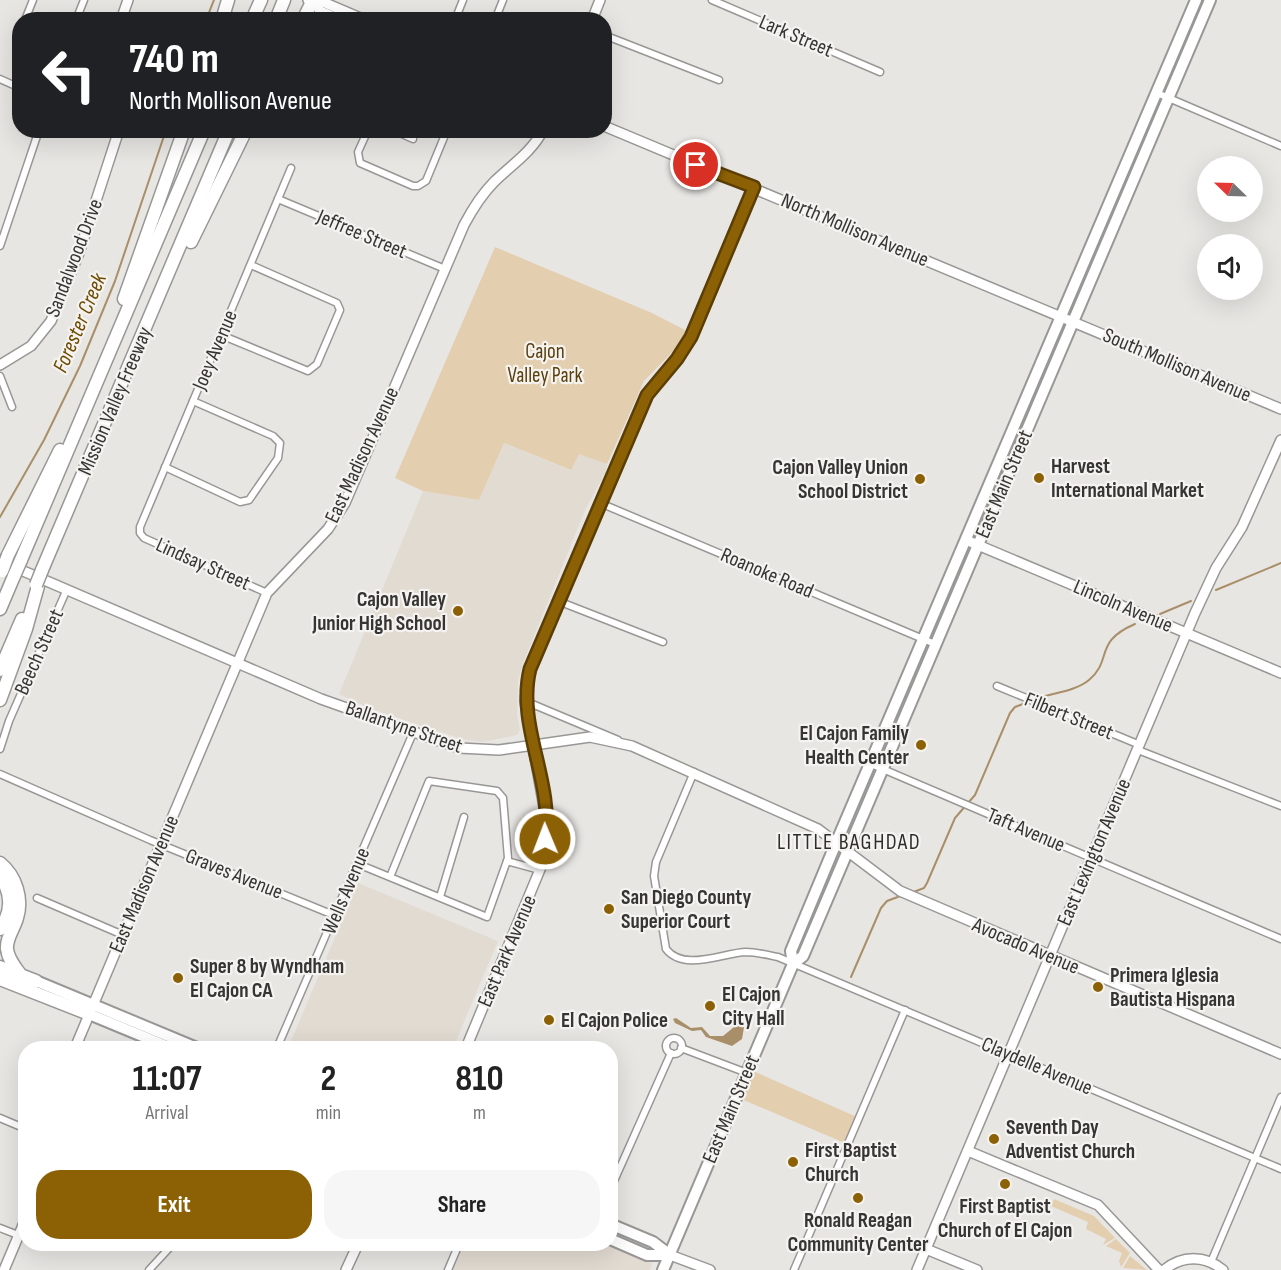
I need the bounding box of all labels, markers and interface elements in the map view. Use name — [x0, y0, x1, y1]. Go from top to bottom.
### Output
street label: Lark Street — [755, 9, 837, 63]
text: 740 m — [129, 34, 219, 85]
icon: left — [30, 36, 108, 114]
text: North Mollison Avenue — [129, 85, 332, 117]
pin — [670, 139, 721, 190]
icon: arrive — [679, 148, 712, 181]
north arrow — [1197, 156, 1263, 222]
map controls — [1197, 156, 1263, 300]
street label: North Mollison Avenue — [778, 188, 932, 272]
street label: Sandalwood Drive — [40, 195, 108, 321]
street label: Jeffree Street — [312, 204, 411, 264]
button: sound — [1197, 234, 1263, 300]
water label: Forester Creek — [47, 269, 113, 377]
street label: Joey Avenue — [187, 306, 243, 395]
street label: Mission Valley Freeway — [73, 323, 157, 479]
street label: South Mollison Avenue — [1099, 323, 1255, 407]
park label: Cajon Valley Park — [507, 339, 583, 388]
street label: East Madison Avenue — [320, 383, 404, 527]
street label: East Main Street — [970, 426, 1038, 542]
place label: Harvest International Market — [1051, 454, 1204, 503]
place label: Cajon Valley Union School District — [772, 455, 908, 504]
marker: Harvest International Market — [1032, 471, 1046, 485]
marker: Cajon Valley Union School District — [913, 472, 927, 486]
street label: Lindsay Street — [152, 532, 254, 596]
street label: Roanoke Road — [717, 542, 817, 604]
street label: Lincoln Avenue — [1070, 574, 1176, 638]
place label: Cajon Valley Junior High School — [311, 587, 446, 636]
marker: Cajon Valley Junior High School — [451, 604, 465, 618]
street label: Beech Street — [9, 605, 69, 699]
street label: Filbert Street — [1021, 687, 1117, 745]
street label: Ballantyne Street — [342, 695, 466, 759]
place label: El Cajon Family Health Center — [799, 721, 910, 770]
marker: El Cajon Family Health Center — [914, 738, 928, 752]
street label: East Lexington Avenue — [1052, 775, 1136, 929]
street label: Taft Avenue — [983, 802, 1069, 858]
position arrow — [513, 807, 577, 871]
street label: East Madison Avenue — [104, 812, 184, 956]
district label: LITTLE BAGHDAD — [777, 829, 921, 856]
street label: Graves Avenue — [182, 843, 286, 905]
street label: Wells Avenue — [317, 844, 375, 938]
place label: San Diego County Superior Court — [621, 885, 751, 934]
street label: East Park Avenue — [472, 891, 542, 1011]
marker: San Diego County Superior Court — [602, 902, 616, 916]
street label: Avocado Avenue — [968, 912, 1083, 980]
place label: Super 8 by Wyndham El Cajon CA — [190, 954, 344, 1003]
place label: Primera Iglesia Bautista Hispana — [1110, 963, 1235, 1012]
marker: Super 8 by Wyndham El Cajon CA — [171, 971, 185, 985]
marker: Primera Iglesia Bautista Hispana — [1091, 980, 1105, 994]
place label: El Cajon City Hall — [722, 982, 784, 1031]
marker: El Cajon City Hall — [703, 999, 717, 1013]
place label: El Cajon Police — [561, 1008, 668, 1033]
marker: El Cajon Police — [542, 1013, 556, 1027]
street label: Claydelle Avenue — [978, 1031, 1096, 1101]
street label: East Main Street — [697, 1051, 765, 1167]
text: 11:07 — [132, 1058, 201, 1101]
text: 2 — [321, 1058, 336, 1101]
text: 810 — [455, 1058, 504, 1101]
text: Arrival — [145, 1101, 188, 1125]
text: min — [316, 1101, 341, 1125]
text: m — [473, 1101, 486, 1125]
place label: Seventh Day Adventist Church — [1005, 1115, 1135, 1164]
marker: Seventh Day Adventist Church — [987, 1132, 1001, 1146]
place label: First Baptist Church — [805, 1138, 897, 1187]
marker: First Baptist Church — [786, 1155, 800, 1169]
button: Exit — [36, 1170, 312, 1239]
button: Share — [324, 1170, 600, 1239]
marker: First Baptist Church of El Cajon — [998, 1177, 1012, 1191]
marker: Ronald Reagan Community Center — [851, 1191, 865, 1205]
place label: First Baptist Church of El Cajon — [938, 1194, 1072, 1243]
place label: Ronald Reagan Community Center — [788, 1208, 929, 1257]

